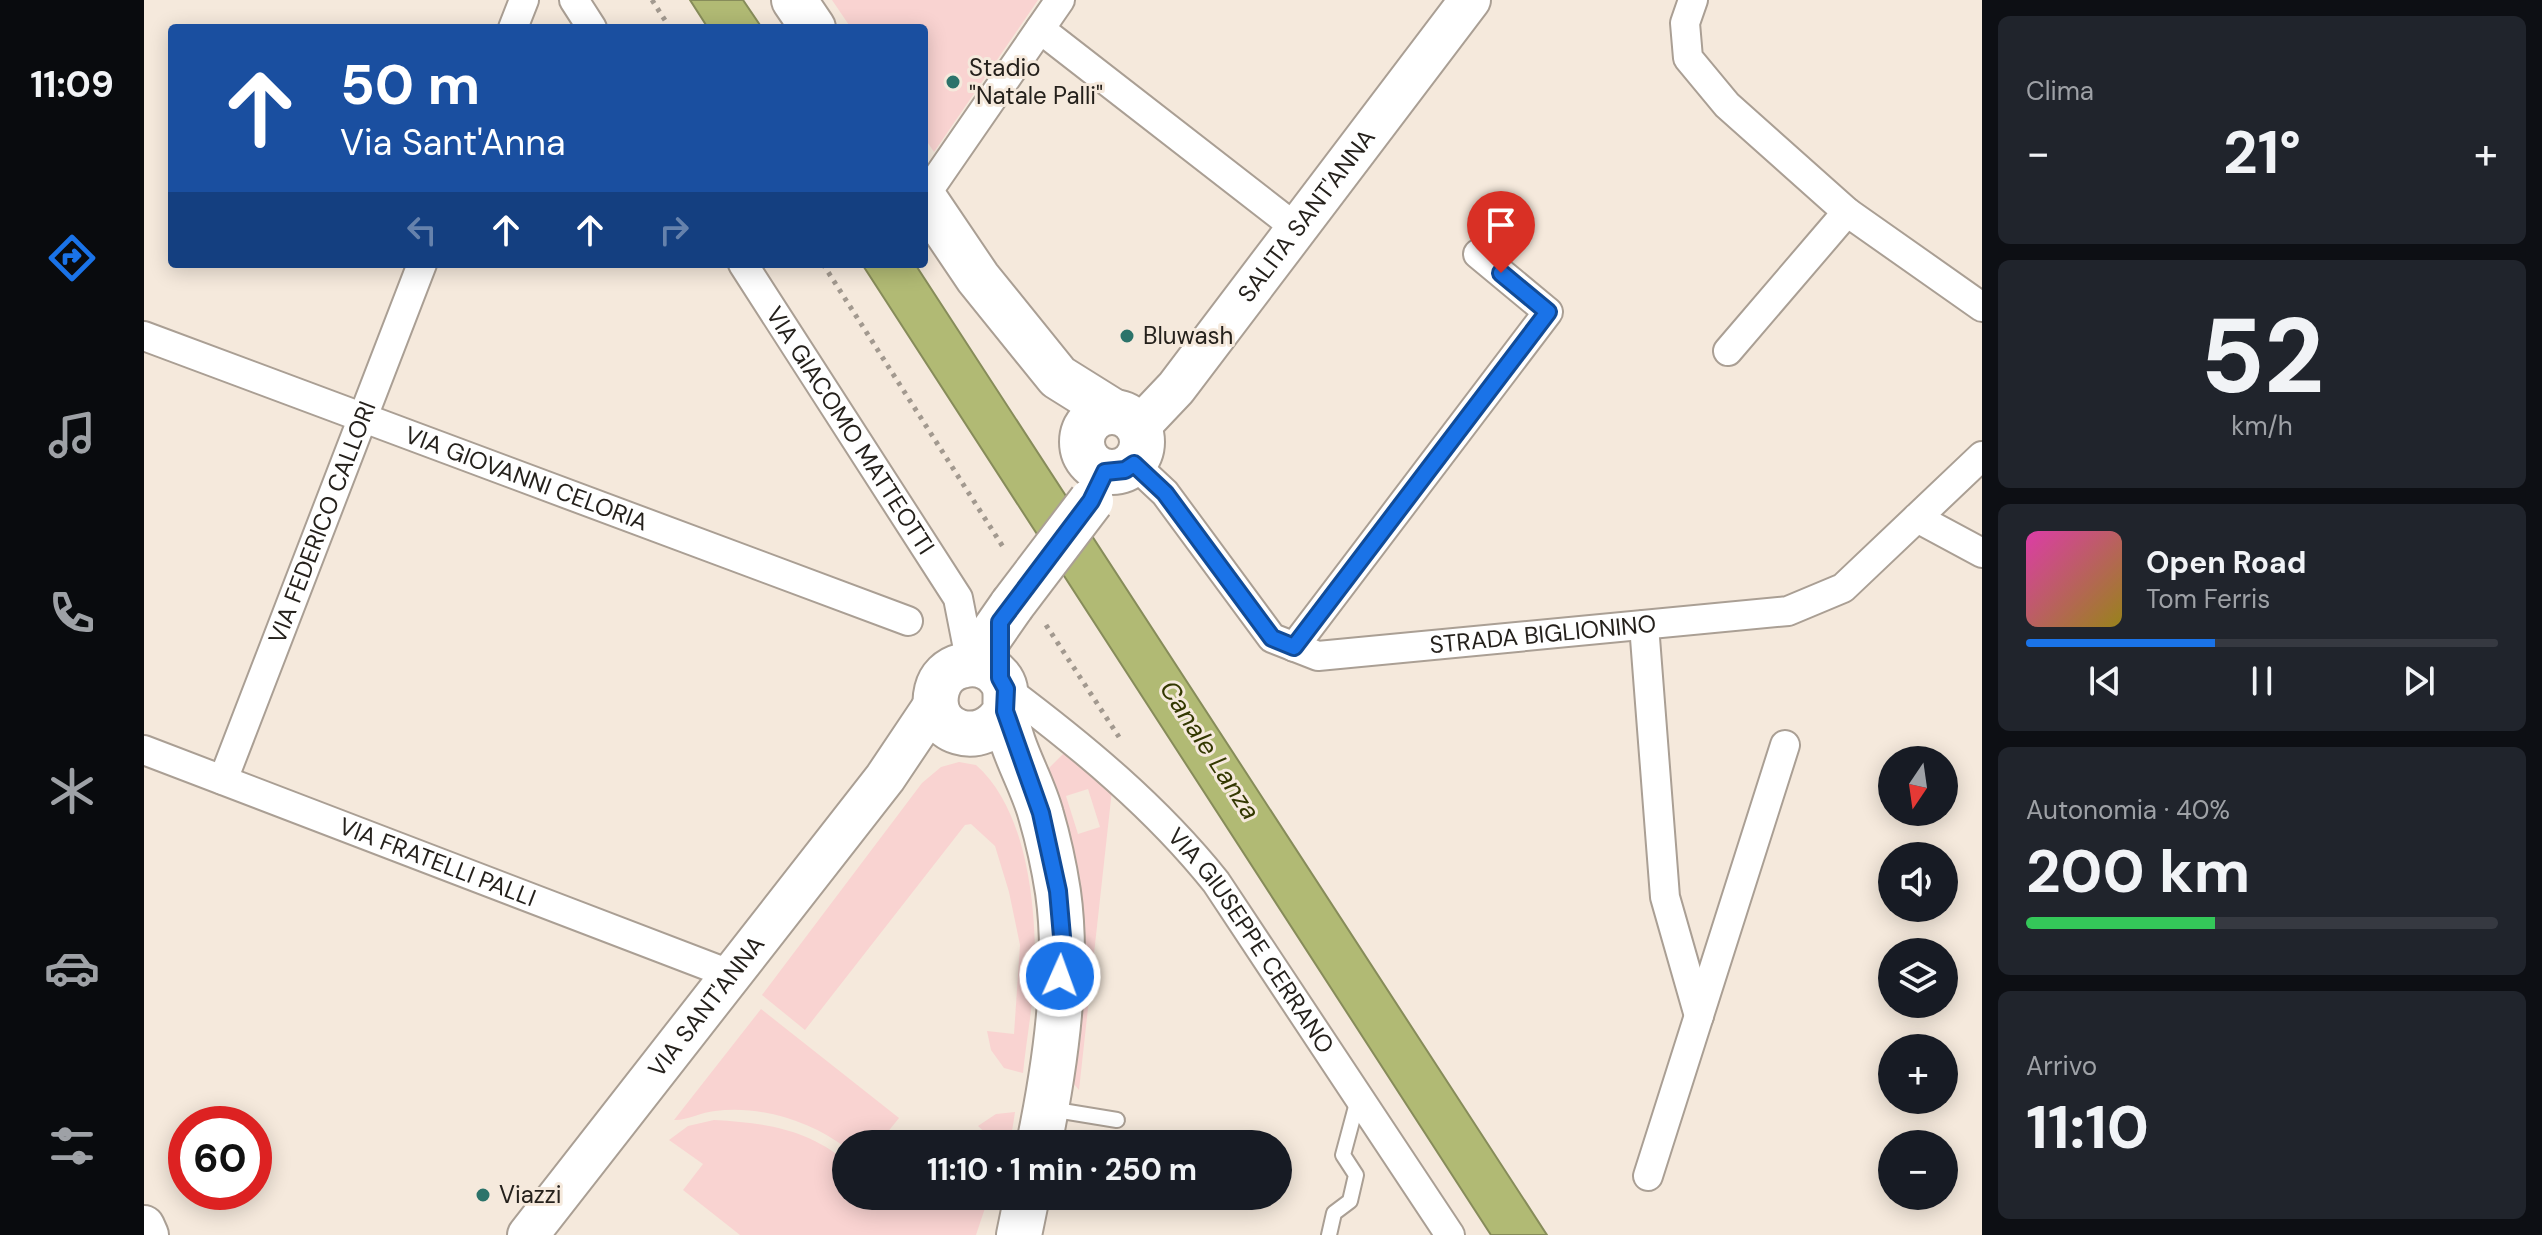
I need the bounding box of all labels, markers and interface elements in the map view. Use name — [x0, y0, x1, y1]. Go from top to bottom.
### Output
text: 50 m — [340, 48, 480, 121]
place label: Stadio "Natale Palli" — [969, 52, 1103, 111]
icon: ahead — [208, 56, 312, 160]
text: 11:09 — [30, 61, 114, 108]
marker: Stadio "Natale Palli" — [944, 73, 962, 91]
text: Clima — [2026, 74, 2094, 108]
text: 21° — [2223, 113, 2301, 192]
text: Via Sant'Anna — [340, 119, 565, 166]
street label: SALITA SANT'ANNA — [1231, 122, 1382, 308]
text: − — [2026, 124, 2050, 182]
text: + — [2474, 124, 2498, 182]
pin — [1467, 191, 1535, 273]
icon: arrive — [1479, 203, 1523, 247]
icon: left — [400, 208, 444, 252]
icon: ahead — [484, 208, 528, 252]
icon: ahead — [568, 208, 612, 252]
icon: right — [652, 208, 696, 252]
icon: directions — [44, 230, 100, 286]
text: 52 — [2200, 289, 2324, 424]
street label: VIA GIACOMO MATTEOTTI — [759, 300, 942, 560]
place label: Bluwash — [1143, 320, 1233, 351]
marker: Bluwash — [1118, 327, 1136, 345]
street label: VIA FEDERICO CALLORI — [261, 397, 383, 648]
icon: music — [44, 407, 100, 463]
text: km/h — [2231, 409, 2293, 443]
street label: VIA GIOVANNI CELORIA — [401, 419, 652, 538]
text: Open Road — [2146, 543, 2306, 582]
text: Tom Ferris — [2146, 582, 2270, 616]
icon: phone — [44, 585, 100, 641]
street label: STRADA BIGLIONINO — [1428, 608, 1658, 660]
icon: previous — [2083, 659, 2127, 703]
icon: pause — [2240, 659, 2284, 703]
icon: next — [2397, 659, 2441, 703]
water label: Canale Lanza — [1152, 674, 1268, 826]
north arrow — [1878, 746, 1958, 826]
map controls — [1878, 746, 1958, 1210]
icon: climate — [44, 763, 100, 819]
text: Autonomia · 40% — [2026, 793, 2230, 827]
street label: VIA FRATELLI PALLI — [335, 810, 540, 913]
street label: VIA GIUSEPPE CERRANO — [1161, 821, 1341, 1059]
text: 200 km — [2026, 832, 2250, 911]
button: sound — [1878, 842, 1958, 922]
street label: VIA SANT'ANNA — [641, 929, 771, 1083]
position arrow — [1018, 934, 1102, 1018]
button: layers — [1878, 938, 1958, 1018]
icon: car — [44, 940, 100, 996]
button: + — [1878, 1034, 1958, 1114]
text: Arrivo — [2026, 1049, 2097, 1083]
text: 11:10 — [2026, 1088, 2149, 1167]
speed limit sign: 60 — [168, 1106, 272, 1210]
icon: filters — [44, 1118, 100, 1174]
button: − — [1878, 1130, 1958, 1210]
text: 11:10 · 1 min · 250 m — [927, 1150, 1197, 1189]
place label: Viazzi — [499, 1179, 562, 1210]
marker: Viazzi — [474, 1186, 492, 1204]

